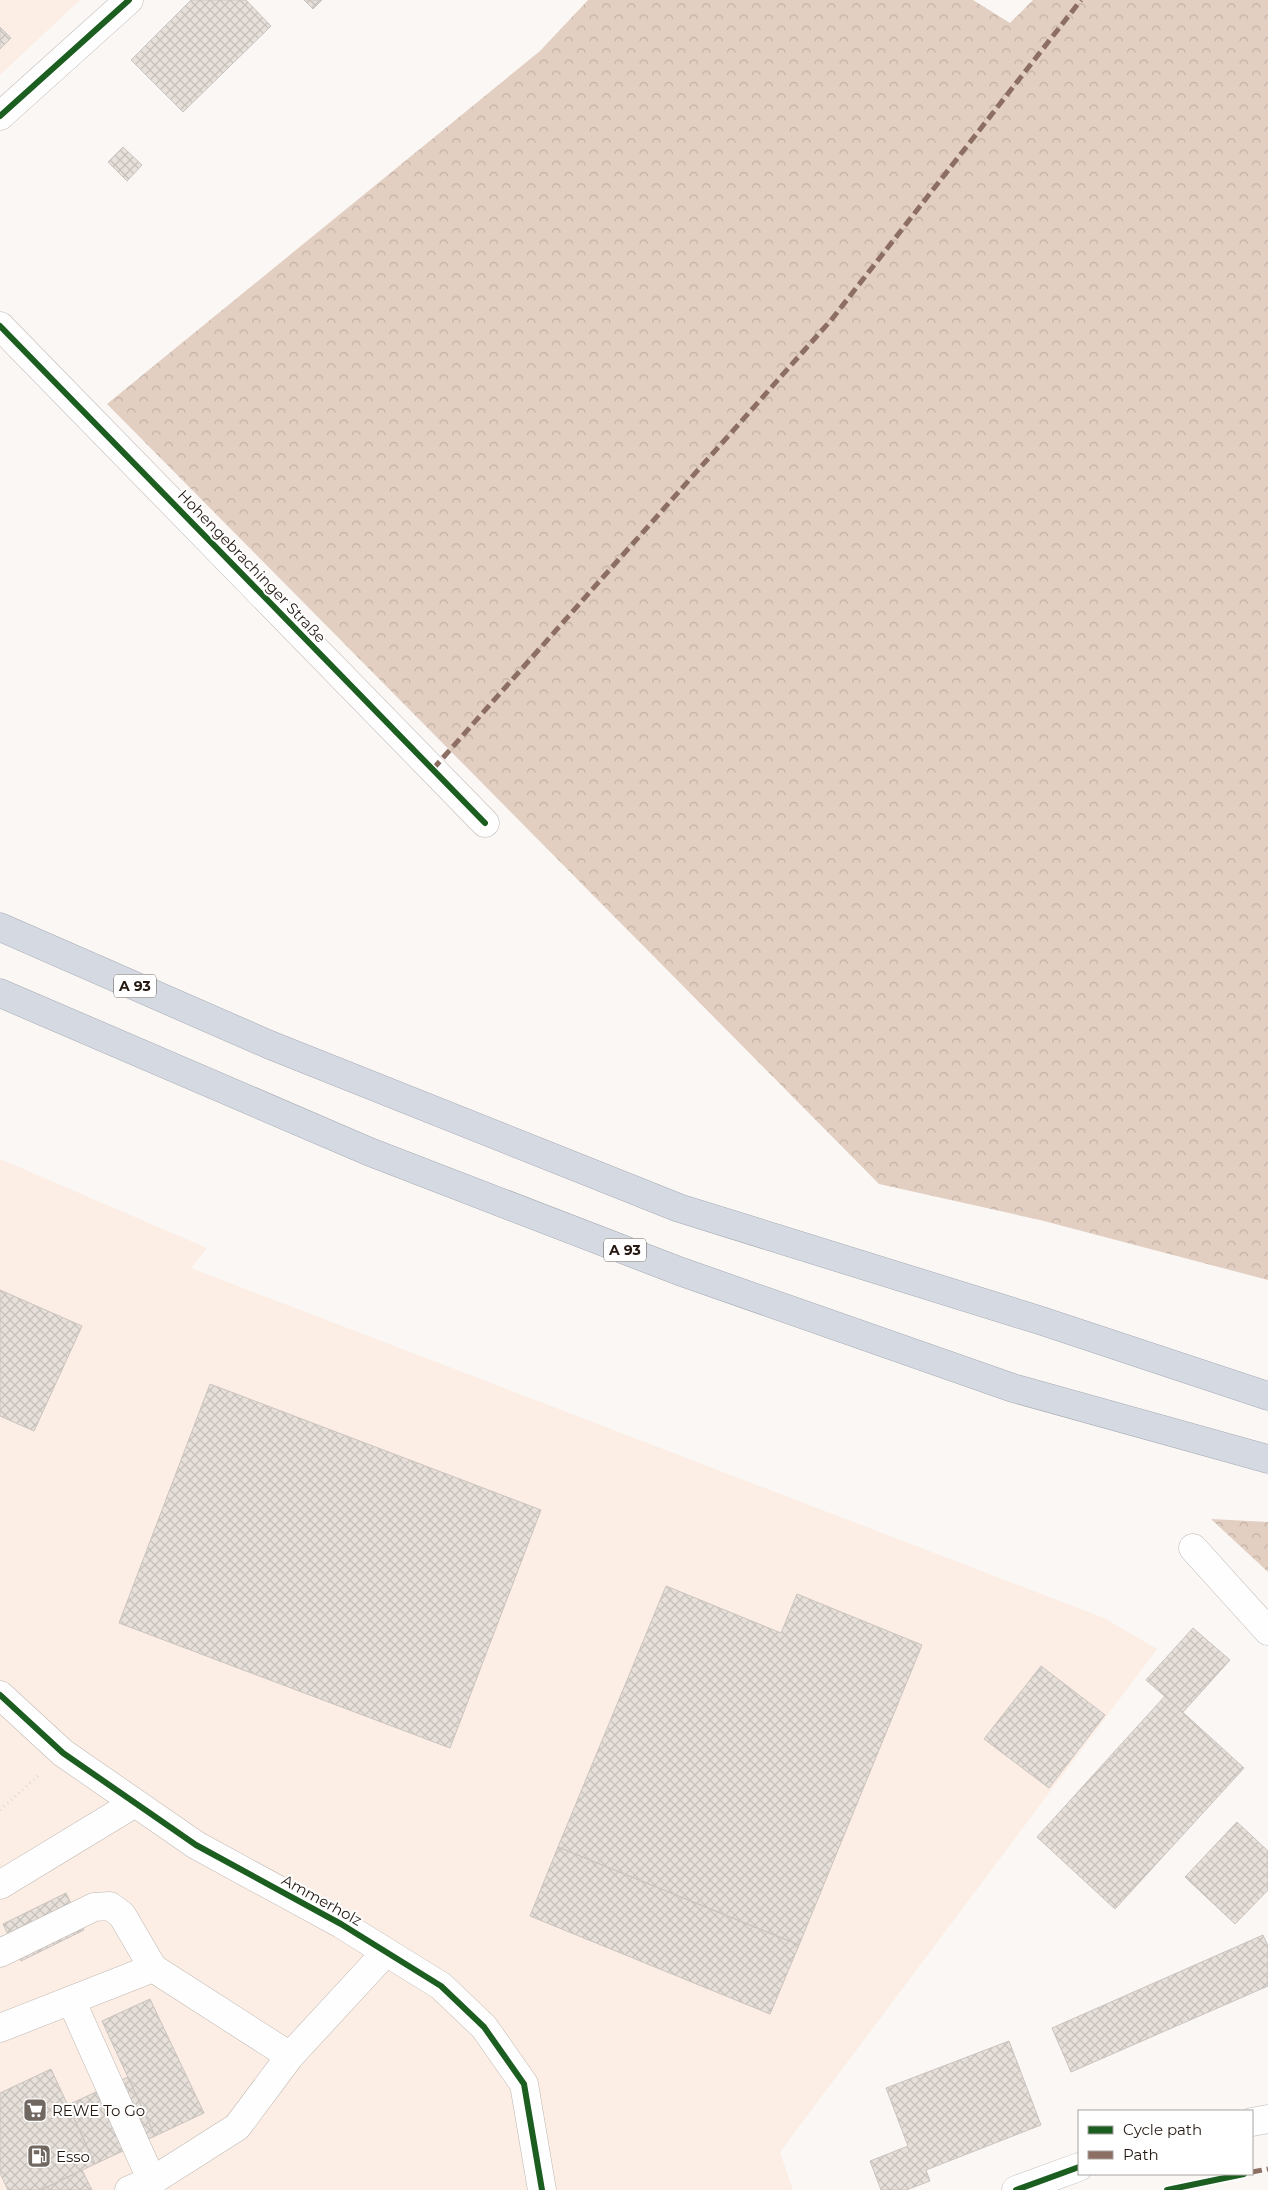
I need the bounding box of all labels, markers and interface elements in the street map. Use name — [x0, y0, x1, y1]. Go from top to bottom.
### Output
street label: Hohengebrachinger Straße — [174, 486, 330, 646]
road number: A 93 — [114, 974, 156, 998]
road number: A 93 — [604, 1238, 646, 1262]
street label: Ammerholz — [279, 1870, 366, 1930]
supermarket icon: REWE To Go — [22, 2097, 48, 2123]
place label: REWE To Go — [52, 2101, 145, 2120]
legend — [1078, 2110, 1253, 2175]
text: Cycle path — [1123, 2120, 1202, 2139]
fuel station icon: Esso — [26, 2143, 52, 2169]
text: Path — [1123, 2145, 1159, 2164]
place label: Esso — [56, 2147, 90, 2166]

